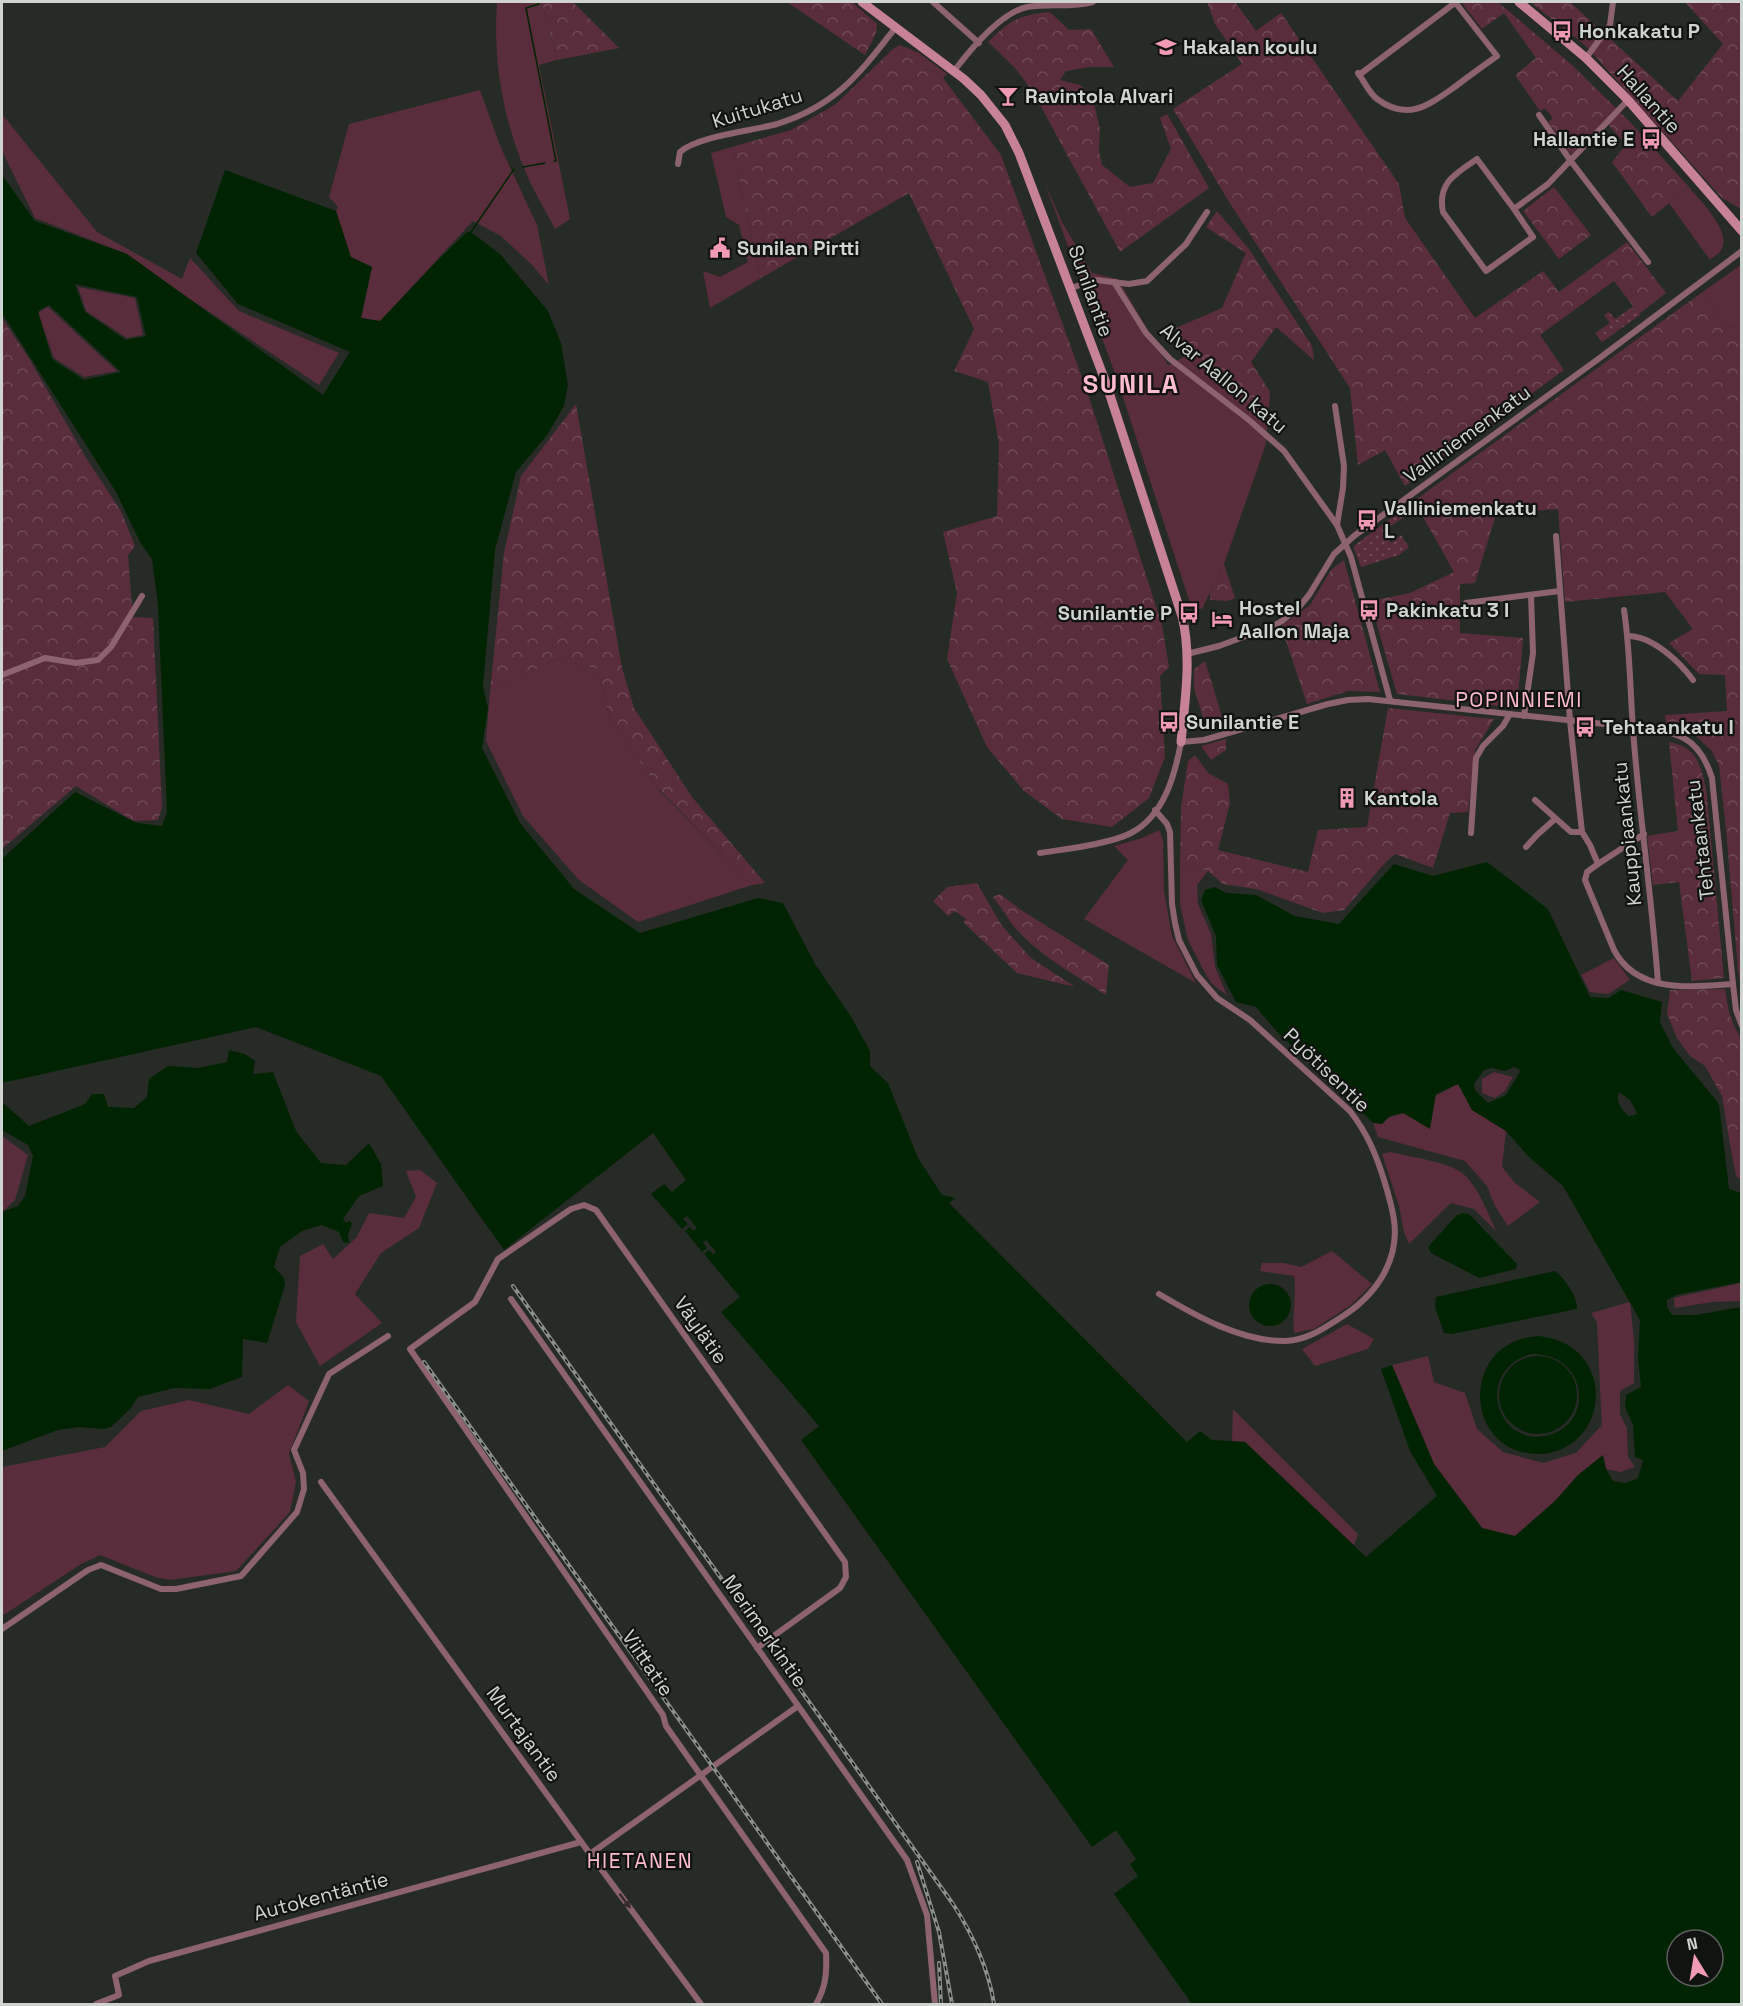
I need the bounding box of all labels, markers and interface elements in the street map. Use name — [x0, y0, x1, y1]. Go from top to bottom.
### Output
place label: Honkakatu P — [1579, 18, 1700, 44]
bus stop icon: Honkakatu P — [1550, 19, 1574, 43]
place label: Hakalan koulu — [1183, 34, 1317, 60]
school or university icon: Hakalan koulu — [1154, 35, 1178, 59]
street label: Hallantie — [1611, 59, 1687, 139]
street label: Kuitukatu — [709, 82, 805, 134]
place label: Ravintola Alvari — [1025, 83, 1173, 109]
bar icon: Ravintola Alvari — [996, 84, 1020, 108]
place label: Hallantie E — [1533, 126, 1634, 152]
bus stop icon: Hallantie E — [1639, 127, 1663, 151]
place label: Sunilan Pirtti — [737, 235, 860, 261]
public building icon: Sunilan Pirtti — [708, 236, 732, 260]
street label: Sunilantie — [1062, 241, 1120, 341]
street label: Alvar Aallon katu — [1155, 317, 1293, 439]
district label: SUNILA — [1082, 367, 1180, 401]
street label: Valliniemenkatu — [1398, 379, 1536, 489]
place label: Valliniemenkatu L — [1384, 495, 1537, 544]
bus stop icon: Valliniemenkatu L — [1355, 508, 1379, 532]
place label: Hostel Aallon Maja — [1239, 595, 1350, 644]
place label: Pakinkatu 3 I — [1386, 597, 1509, 623]
bus stop icon: Pakinkatu 3 I — [1357, 598, 1381, 622]
place label: Sunilantie P — [1058, 600, 1172, 626]
bus stop icon: Sunilantie P — [1177, 601, 1201, 625]
hotel icon: Hostel Aallon Maja — [1210, 607, 1234, 631]
district label: POPINNIEMI — [1455, 686, 1583, 713]
place label: Sunilantie E — [1186, 709, 1299, 735]
bus stop icon: Sunilantie E — [1157, 710, 1181, 734]
place label: Tehtaankatu I — [1602, 714, 1734, 740]
bus stop icon: Tehtaankatu I — [1573, 715, 1597, 739]
street label: Kauppiaankatu — [1607, 761, 1647, 907]
street label: Tehtaankatu — [1680, 778, 1720, 902]
place label: Kantola — [1364, 785, 1438, 811]
building icon: Kantola — [1335, 786, 1359, 810]
street label: Pyötisentie — [1278, 1022, 1376, 1118]
street label: Väylätie — [668, 1291, 734, 1369]
street label: Merimerkintie — [717, 1570, 813, 1692]
street label: Viittatie — [616, 1625, 680, 1701]
street label: Murtajantie — [481, 1681, 567, 1787]
district label: HIETANEN — [587, 1847, 693, 1874]
street label: Autokentäntie — [251, 1865, 391, 1927]
one-way arrow — [618, 1893, 630, 1908]
north arrow — [1665, 1928, 1725, 1988]
text: N — [1685, 1932, 1700, 1955]

